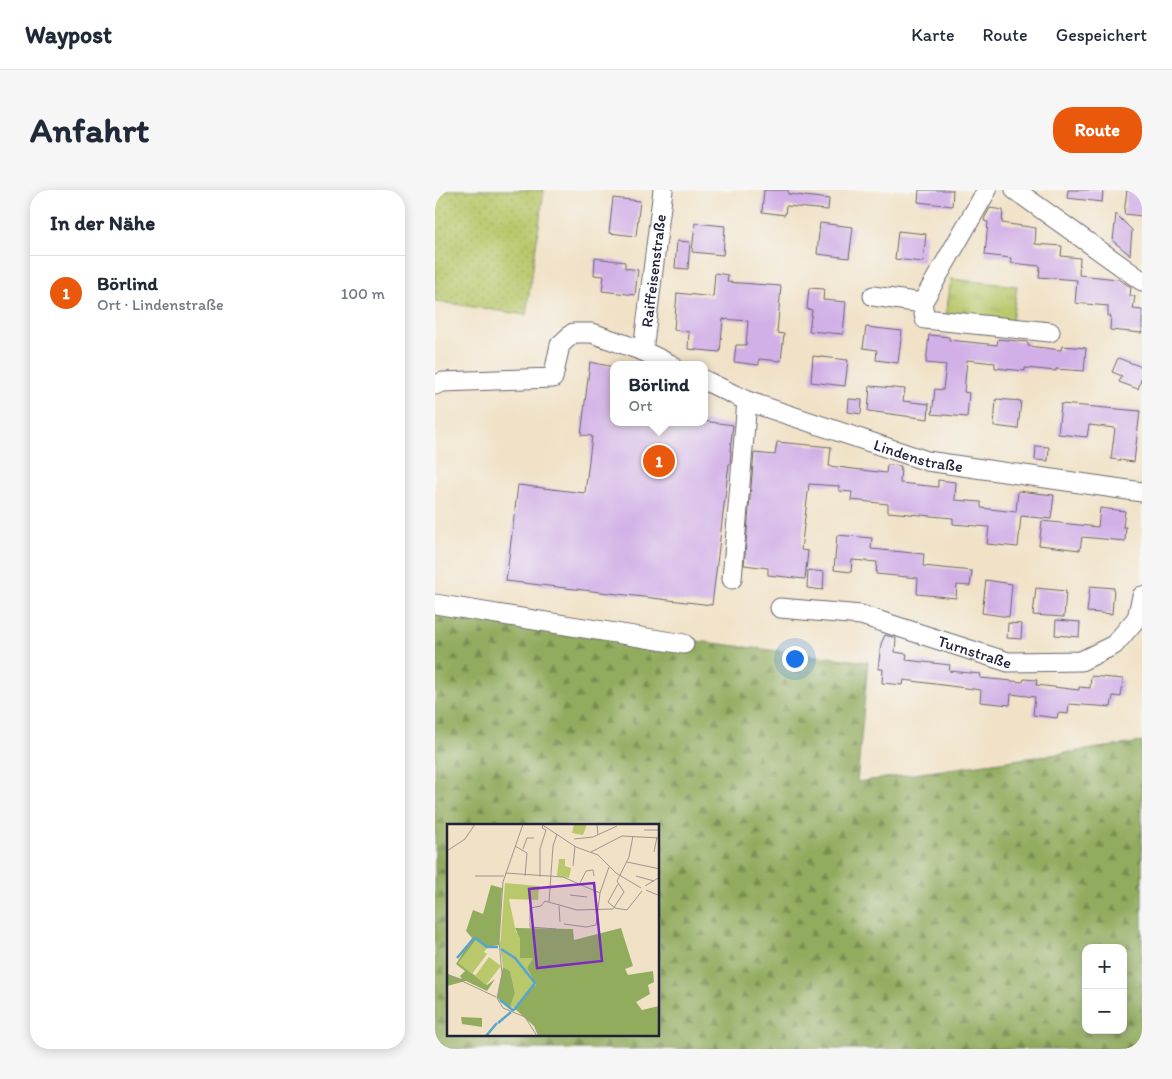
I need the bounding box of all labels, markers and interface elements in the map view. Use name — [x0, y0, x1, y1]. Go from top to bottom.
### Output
text: Waypost — [25, 20, 112, 49]
text: Karte — [911, 24, 954, 46]
text: Route — [982, 24, 1028, 46]
text: Gespeichert — [1056, 24, 1147, 46]
button: Route — [1053, 107, 1142, 153]
text: Anfahrt — [30, 109, 149, 151]
text: In der Nähe — [50, 210, 155, 235]
street label: Raiffeisenstraße — [637, 213, 669, 328]
text: Börlind — [97, 272, 158, 295]
text: 1 — [62, 284, 70, 303]
text: 100 m — [341, 284, 385, 303]
text: Ort · Lindenstraße — [97, 295, 224, 314]
popup — [610, 361, 708, 426]
text: Börlind — [628, 373, 690, 396]
text: Ort — [628, 396, 652, 415]
street label: Lindenstraße — [871, 434, 964, 476]
pin: 1 — [643, 442, 675, 480]
street label: Turnstraße — [936, 631, 1014, 672]
your location — [782, 646, 808, 672]
inset map — [447, 824, 660, 1036]
map controls — [1082, 944, 1127, 1034]
button: + — [1082, 944, 1127, 989]
button: − — [1082, 989, 1127, 1034]

